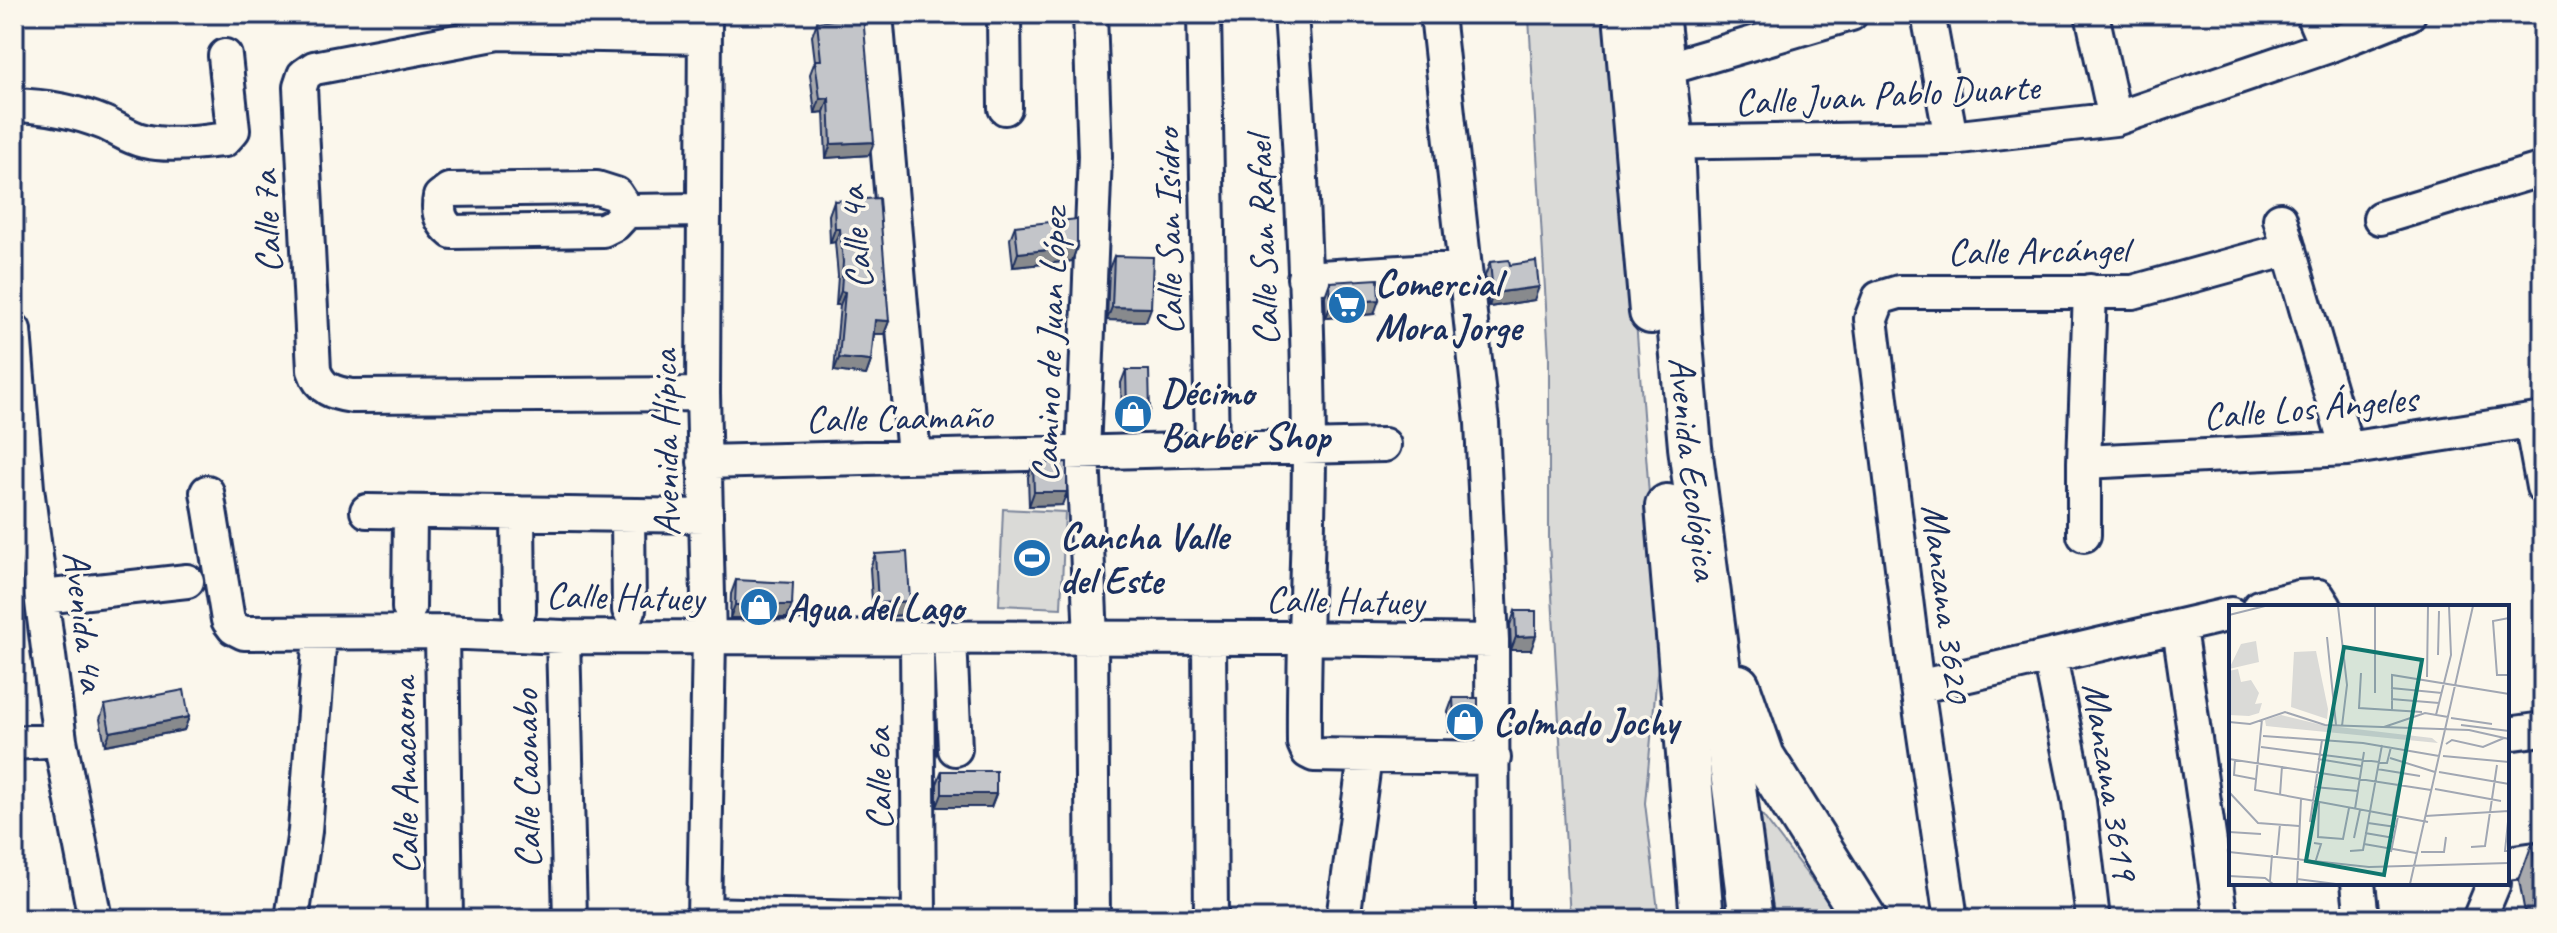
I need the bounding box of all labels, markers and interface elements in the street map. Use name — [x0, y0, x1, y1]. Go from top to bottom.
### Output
street label: Calle Juan Pablo Duarte — [1734, 63, 2043, 126]
street label: Calle San Isidro — [1143, 125, 1194, 335]
street label: Calle San Rafael — [1235, 129, 1290, 346]
street label: Calle 7a — [240, 167, 293, 274]
street label: Calle 4a — [827, 182, 883, 291]
street label: Camino de Juan López — [1021, 204, 1078, 483]
street label: Calle Arcángel — [1947, 225, 2136, 276]
place label: Comercial Mora Jorge — [1375, 260, 1524, 351]
supermarket icon: Comercial Mora Jorge — [1326, 284, 1368, 326]
street label: Avenida Hípica — [640, 347, 691, 537]
street label: Avenida Ecológica — [1658, 355, 1730, 585]
place label: Décimo Barber Shop — [1161, 369, 1332, 460]
street label: Calle Los Ángeles — [2201, 374, 2423, 440]
street label: Calle Caamaño — [805, 392, 995, 443]
shop icon: Décimo Barber Shop — [1112, 393, 1154, 435]
street label: Manzana 3620 — [1911, 502, 1982, 707]
place label: Cancha Valle del Este — [1060, 513, 1231, 604]
sports icon: Cancha Valle del Este — [1011, 537, 1053, 579]
street label: Avenida 4a — [53, 548, 117, 696]
street label: Calle Hatuey — [546, 572, 707, 621]
street label: Calle Hatuey — [1266, 576, 1427, 625]
place label: Agua del Lago — [787, 584, 967, 631]
shop icon: Agua del Lago — [738, 586, 780, 628]
inset map — [2229, 605, 2509, 885]
street label: Calle Anacaona — [379, 674, 430, 875]
street label: Manzana 3619 — [2072, 679, 2150, 886]
street label: Calle Caonabo — [501, 688, 552, 869]
place label: Colmado Jochy — [1493, 699, 1682, 746]
shop icon: Colmado Jochy — [1444, 701, 1486, 743]
street label: Calle 6a — [854, 725, 903, 831]

